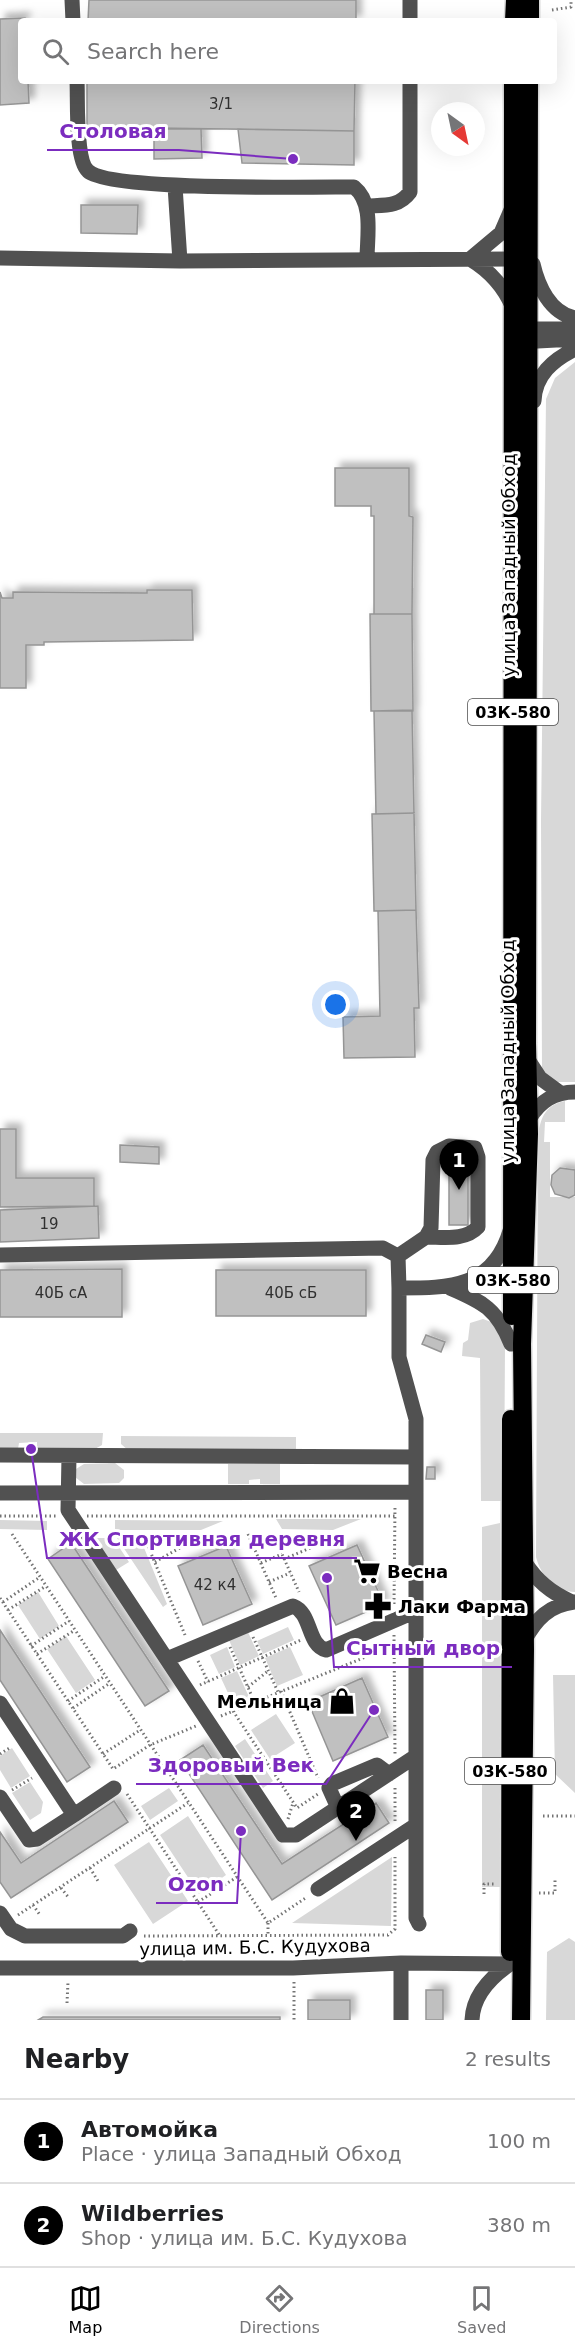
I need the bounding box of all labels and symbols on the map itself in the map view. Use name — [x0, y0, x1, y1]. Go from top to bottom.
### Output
house number: 3/1 — [209, 95, 233, 113]
north arrow — [431, 102, 485, 156]
callout: Столовая — [47, 112, 179, 150]
text: Столовая — [59, 119, 167, 143]
street label: улица Западный Обход — [498, 453, 519, 677]
road number: 03К-580 — [468, 699, 558, 725]
street label: улица Западный Обход — [497, 939, 518, 1163]
your location — [321, 990, 350, 1019]
pin: 1 — [440, 1140, 478, 1190]
house number: 19 — [39, 1215, 59, 1233]
road number: 03К-580 — [468, 1267, 558, 1293]
house number: 40Б сА — [35, 1284, 88, 1302]
house number: 40Б сБ — [265, 1284, 317, 1302]
callout: ЖК Спортивная деревня — [47, 1520, 357, 1558]
text: ЖК Спортивная деревня — [59, 1527, 345, 1551]
supermarket icon: Весна — [352, 1556, 382, 1586]
place label: Весна — [387, 1561, 448, 1582]
house number: 42 к4 — [194, 1576, 236, 1594]
pharmacy icon: Лаки Фарма — [363, 1591, 393, 1621]
place label: Лаки Фарма — [398, 1596, 526, 1617]
callout: Сытный двор — [334, 1629, 512, 1667]
text: Сытный двор — [346, 1636, 500, 1660]
shop icon: Мельница — [327, 1686, 357, 1716]
place label: Мельница — [217, 1691, 322, 1712]
callout: Здоровый Век — [136, 1746, 326, 1784]
text: Здоровый Век — [148, 1753, 315, 1777]
road number: 03К-580 — [465, 1758, 555, 1784]
pin: 2 — [336, 1792, 376, 1841]
callout: Ozon — [156, 1865, 237, 1903]
text: Ozon — [168, 1872, 224, 1896]
street label: улица им. Б.С. Кудухова — [139, 1934, 371, 1960]

